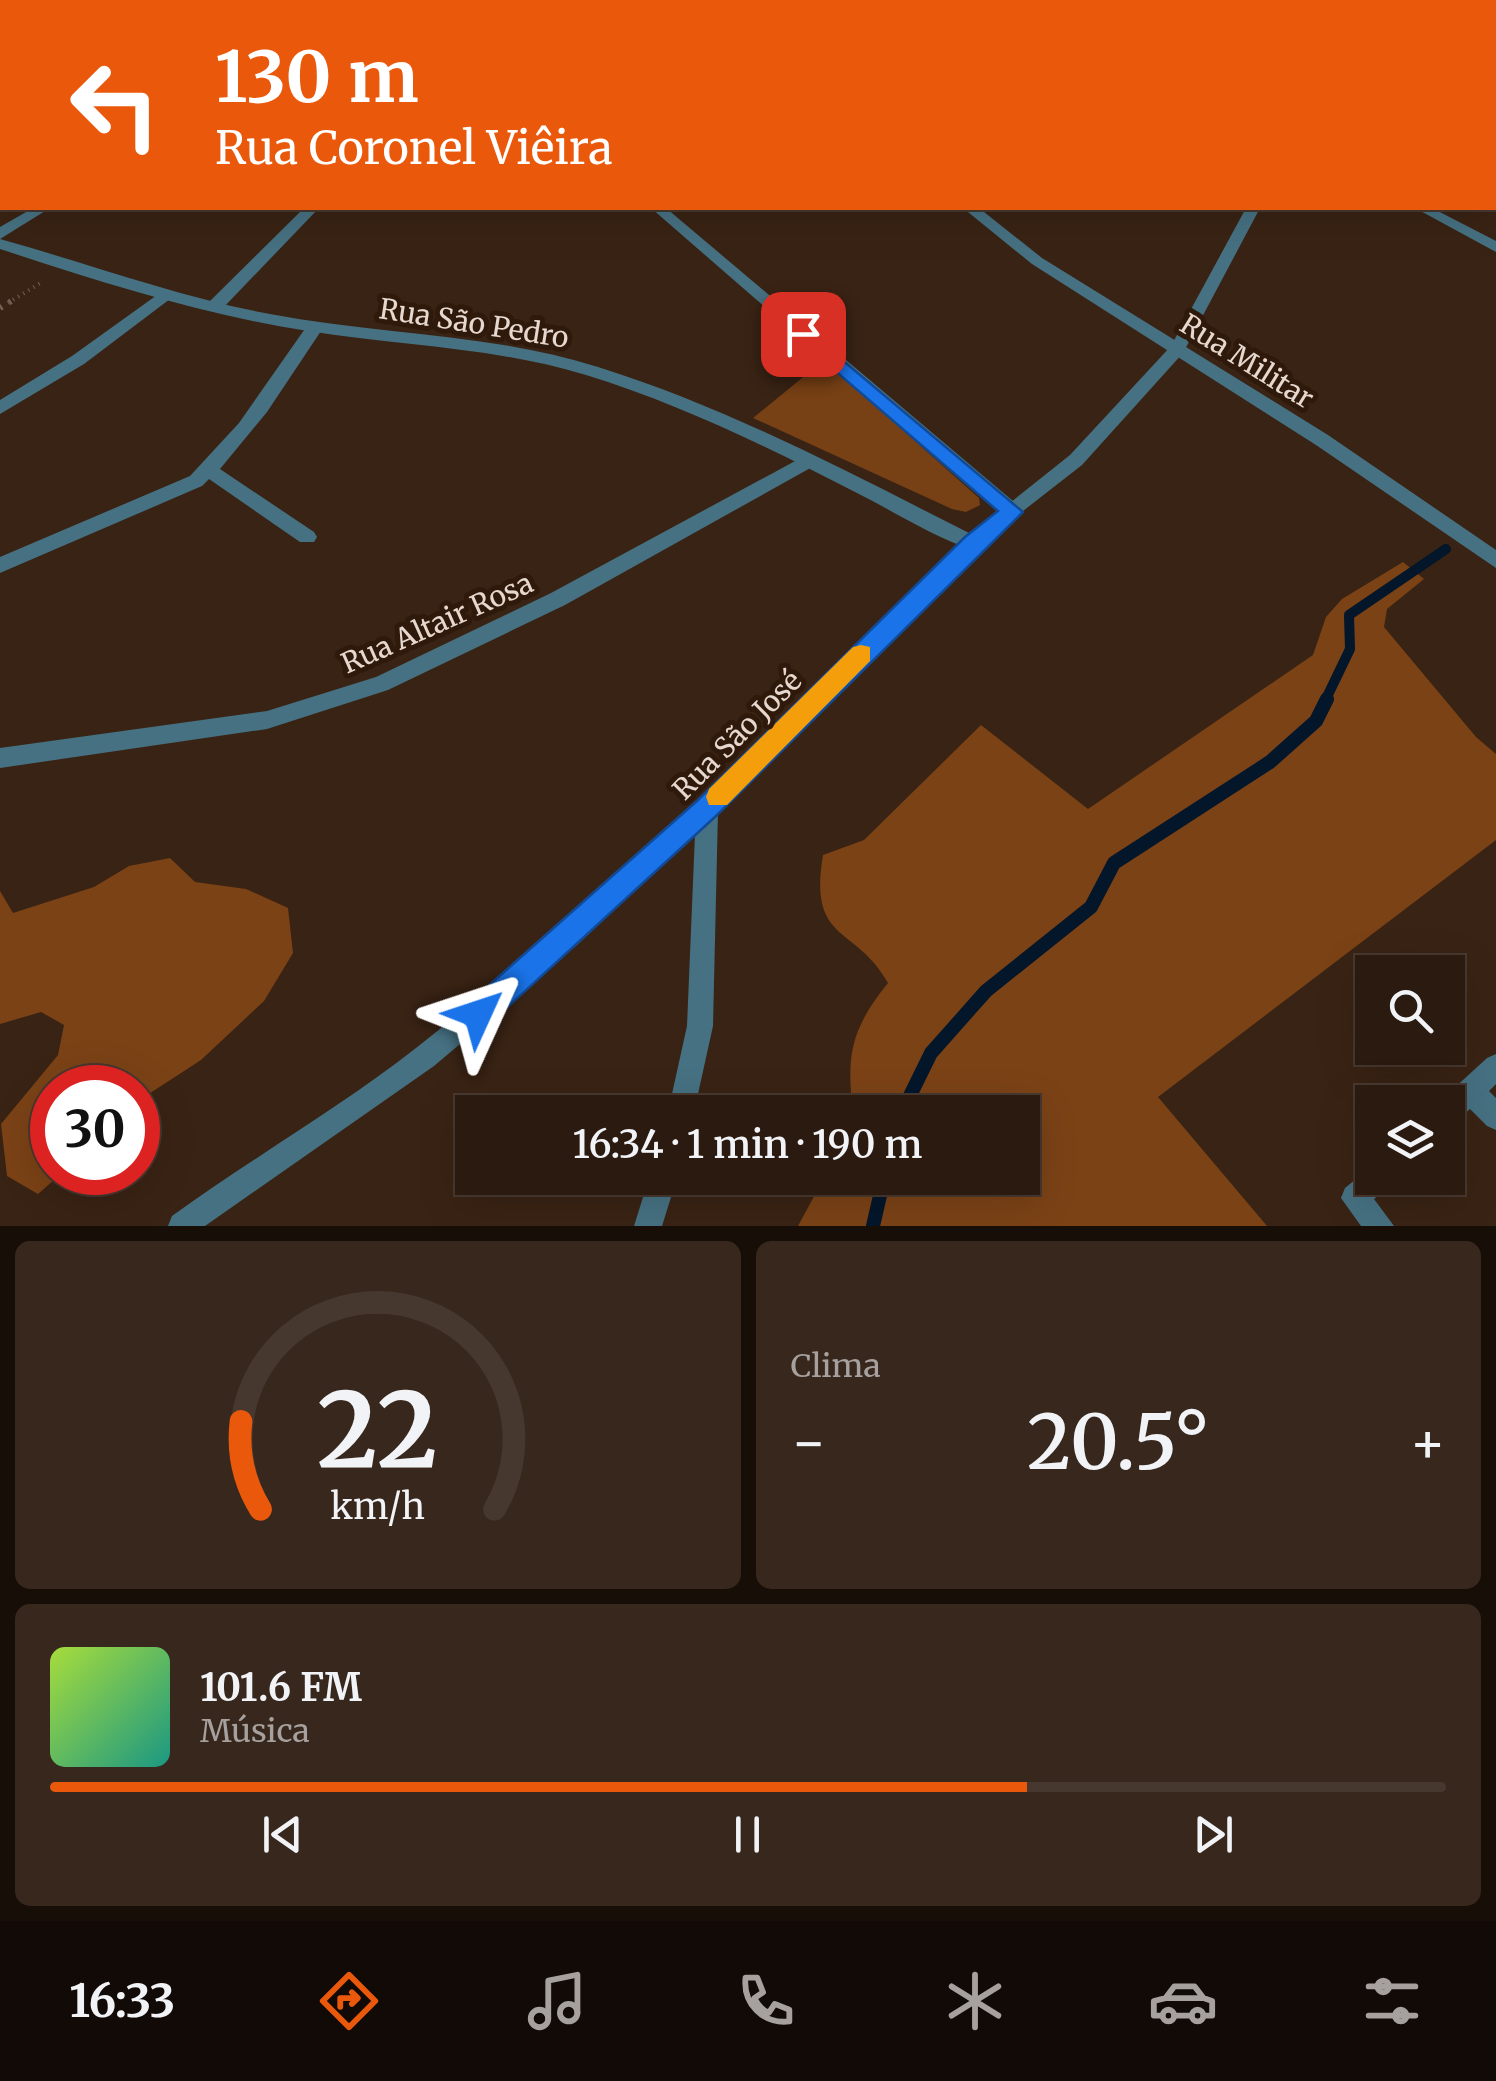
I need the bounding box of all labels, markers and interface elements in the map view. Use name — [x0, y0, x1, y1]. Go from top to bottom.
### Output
text: 130 m — [215, 33, 419, 121]
icon: left — [50, 40, 180, 170]
text: Rua Coronel Viêira — [215, 120, 613, 176]
street label: Rua São Pedro — [377, 290, 571, 356]
pin — [761, 292, 846, 377]
street label: Rua Militar — [1173, 306, 1321, 416]
icon: arrive — [776, 307, 831, 362]
street label: Rua Altair Rosa — [336, 565, 538, 681]
street label: Rua São José — [665, 663, 809, 807]
map controls — [1355, 955, 1465, 1195]
button: search — [1355, 955, 1465, 1065]
position arrow — [426, 962, 530, 1066]
speed limit sign: 30 — [30, 1065, 160, 1195]
button: layers — [1355, 1085, 1465, 1195]
text: 16:34 · 1 min · 190 m — [573, 1121, 922, 1168]
text: Clima — [791, 1346, 881, 1386]
text: 22 — [317, 1365, 438, 1495]
text: 20.5° — [1027, 1395, 1210, 1489]
text: − — [791, 1408, 827, 1477]
text: + — [1409, 1408, 1446, 1477]
text: km/h — [330, 1484, 425, 1529]
text: 101.6 FM — [200, 1664, 362, 1711]
text: Música — [200, 1711, 310, 1751]
icon: previous — [255, 1807, 310, 1862]
icon: pause — [720, 1807, 775, 1862]
icon: next — [1186, 1807, 1241, 1862]
icon: directions — [314, 1966, 384, 2036]
icon: music — [522, 1966, 592, 2036]
icon: phone — [731, 1966, 801, 2036]
icon: climate — [940, 1966, 1010, 2036]
icon: car — [1148, 1966, 1218, 2036]
icon: filters — [1357, 1966, 1427, 2036]
text: 16:33 — [69, 1973, 175, 2029]

